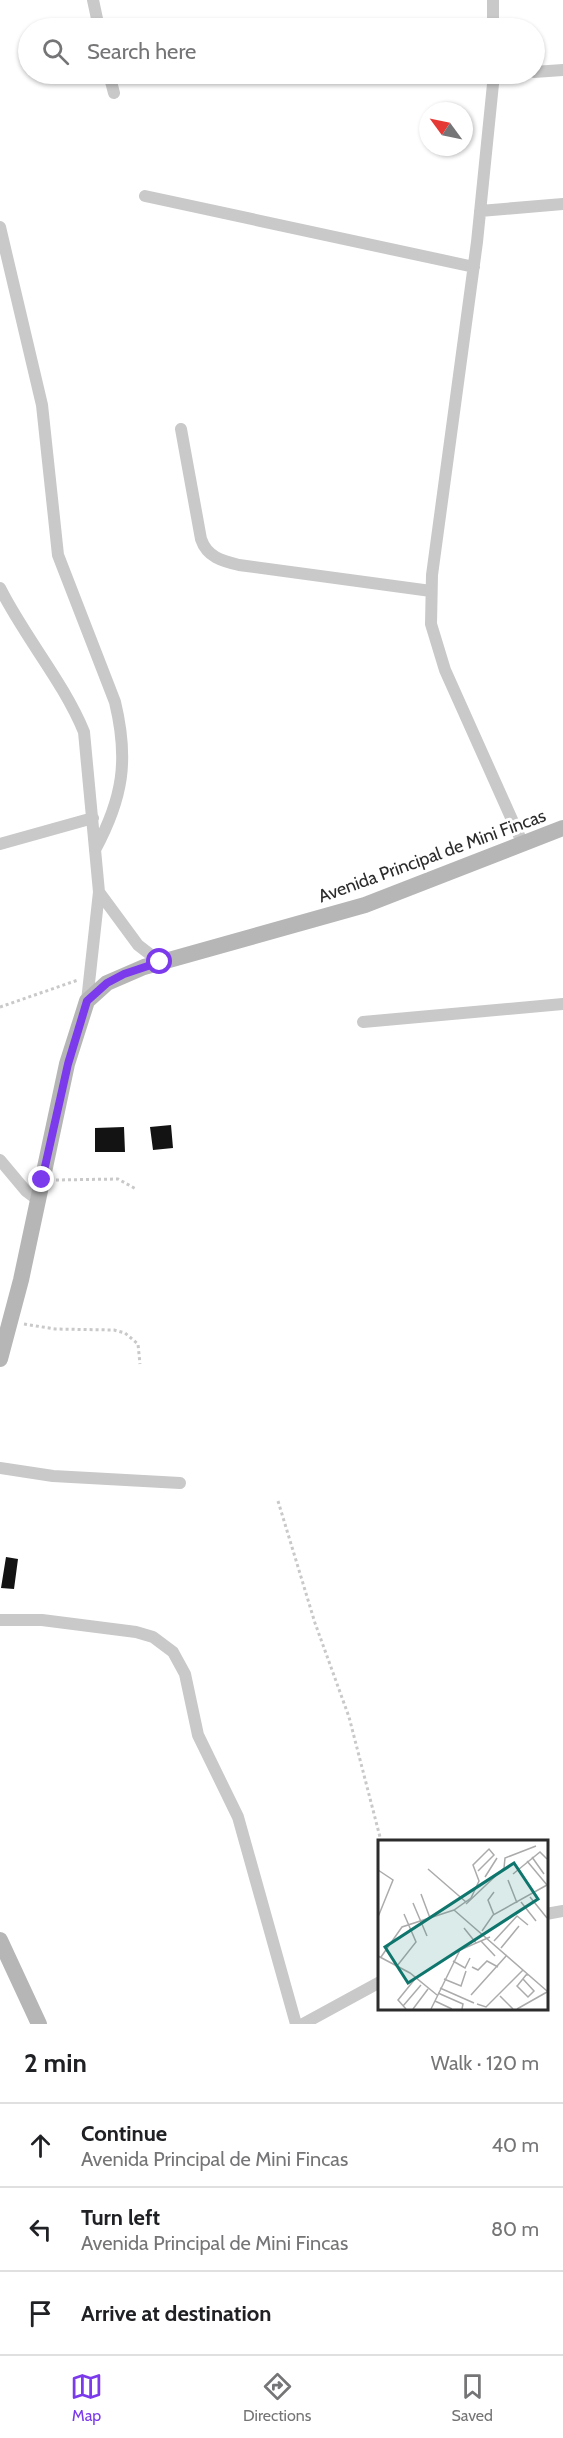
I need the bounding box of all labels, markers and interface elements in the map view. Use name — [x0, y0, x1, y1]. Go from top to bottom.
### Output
search box — [18, 18, 545, 84]
icon: search — [39, 35, 72, 68]
text: Search here — [87, 38, 196, 65]
north arrow — [419, 102, 473, 156]
street label: Avenida Principal de Mini Fincas — [315, 805, 549, 907]
route start — [146, 948, 172, 974]
route end — [28, 1166, 54, 1192]
inset map — [378, 1840, 548, 2009]
text: 2 min — [24, 2047, 87, 2079]
text: Walk · 120 m — [431, 2051, 539, 2075]
text: Continue — [81, 2120, 167, 2147]
icon: ahead — [24, 2129, 57, 2162]
text: 40 m — [491, 2133, 539, 2157]
text: Avenida Principal de Mini Fincas — [81, 2147, 348, 2171]
text: Turn left — [81, 2204, 160, 2231]
icon: left — [24, 2213, 57, 2246]
text: 80 m — [491, 2217, 539, 2241]
text: Avenida Principal de Mini Fincas — [81, 2231, 348, 2255]
icon: arrive — [24, 2297, 57, 2330]
text: Arrive at destination — [81, 2300, 271, 2327]
tab: Map — [70, 2370, 103, 2425]
tab: Directions — [243, 2370, 311, 2425]
tab: Saved — [451, 2370, 493, 2425]

